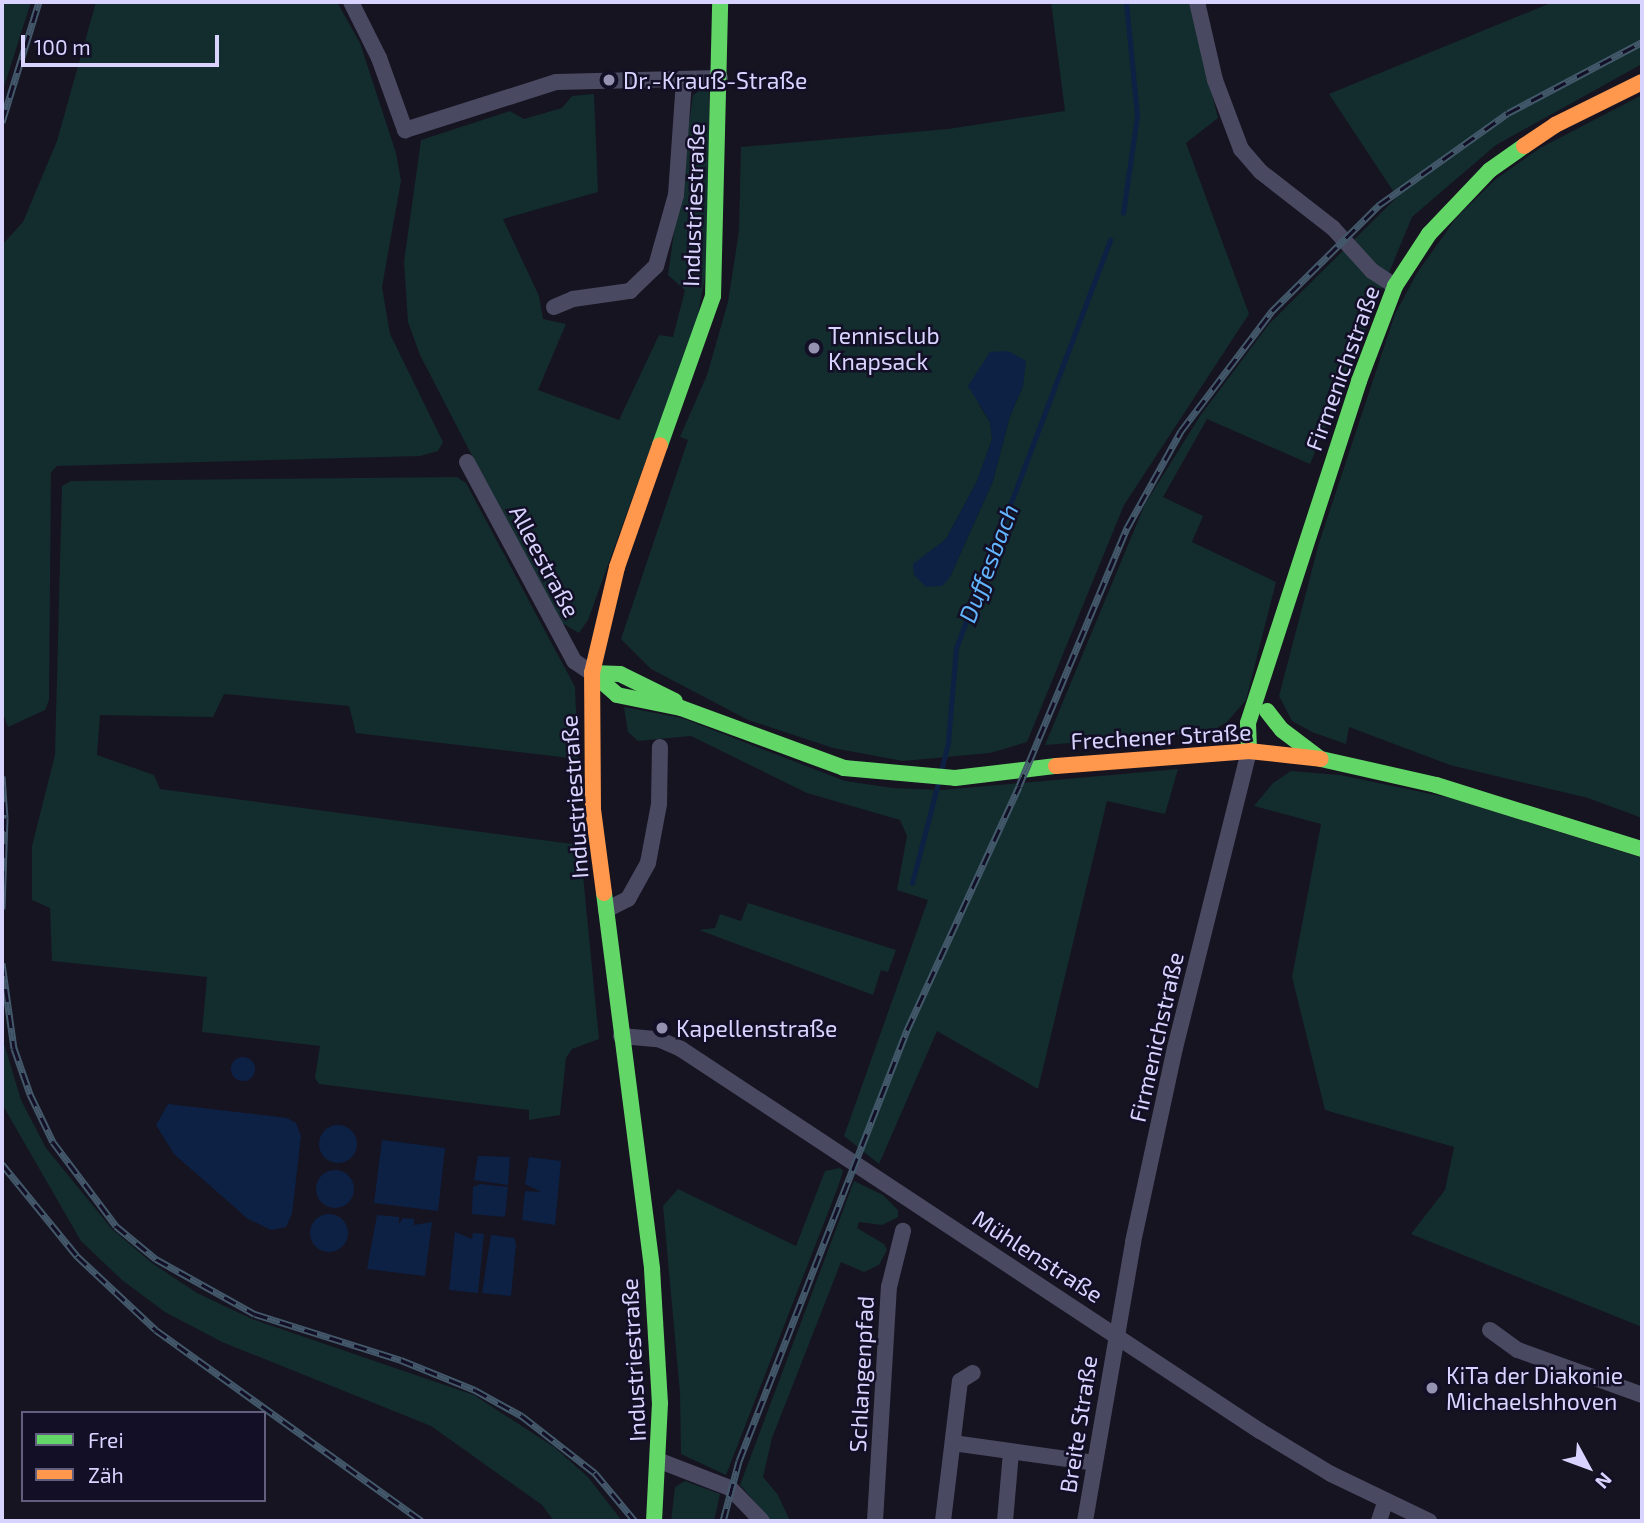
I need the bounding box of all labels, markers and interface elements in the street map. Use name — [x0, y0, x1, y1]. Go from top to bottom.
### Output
scale bar — [24, 21, 222, 65]
text: 100 m — [34, 34, 91, 59]
place label: Dr.-Krauß-Straße — [623, 66, 807, 94]
marker: Dr.-Krauß-Straße — [601, 72, 617, 88]
street label: Industriestraße — [676, 123, 710, 287]
street label: Firmenichstraße — [1299, 282, 1385, 454]
place label: Tennisclub Knapsack — [828, 321, 940, 375]
marker: Tennisclub Knapsack — [806, 340, 822, 356]
street label: Alleestraße — [504, 500, 586, 622]
water label: Duffesbach — [952, 500, 1024, 626]
street label: Industriestraße — [555, 714, 593, 880]
street label: Frechener Straße — [1070, 717, 1252, 755]
street label: Firmenichstraße — [1123, 949, 1189, 1125]
place label: Kapellenstraße — [676, 1014, 837, 1042]
marker: Kapellenstraße — [654, 1020, 670, 1036]
street label: Mühlenstraße — [968, 1204, 1108, 1308]
street label: Industriestraße — [615, 1278, 651, 1442]
street label: Schlangenpfad — [843, 1295, 879, 1453]
street label: Breite Straße — [1054, 1353, 1102, 1495]
place label: KiTa der Diakonie Michaelshhoven — [1446, 1361, 1624, 1415]
marker: KiTa der Diakonie Michaelshhoven — [1424, 1380, 1440, 1396]
legend — [21, 1411, 266, 1502]
text: Frei — [88, 1427, 124, 1452]
north arrow — [1553, 1432, 1623, 1502]
text: Zäh — [88, 1462, 124, 1487]
text: N — [1591, 1468, 1617, 1494]

